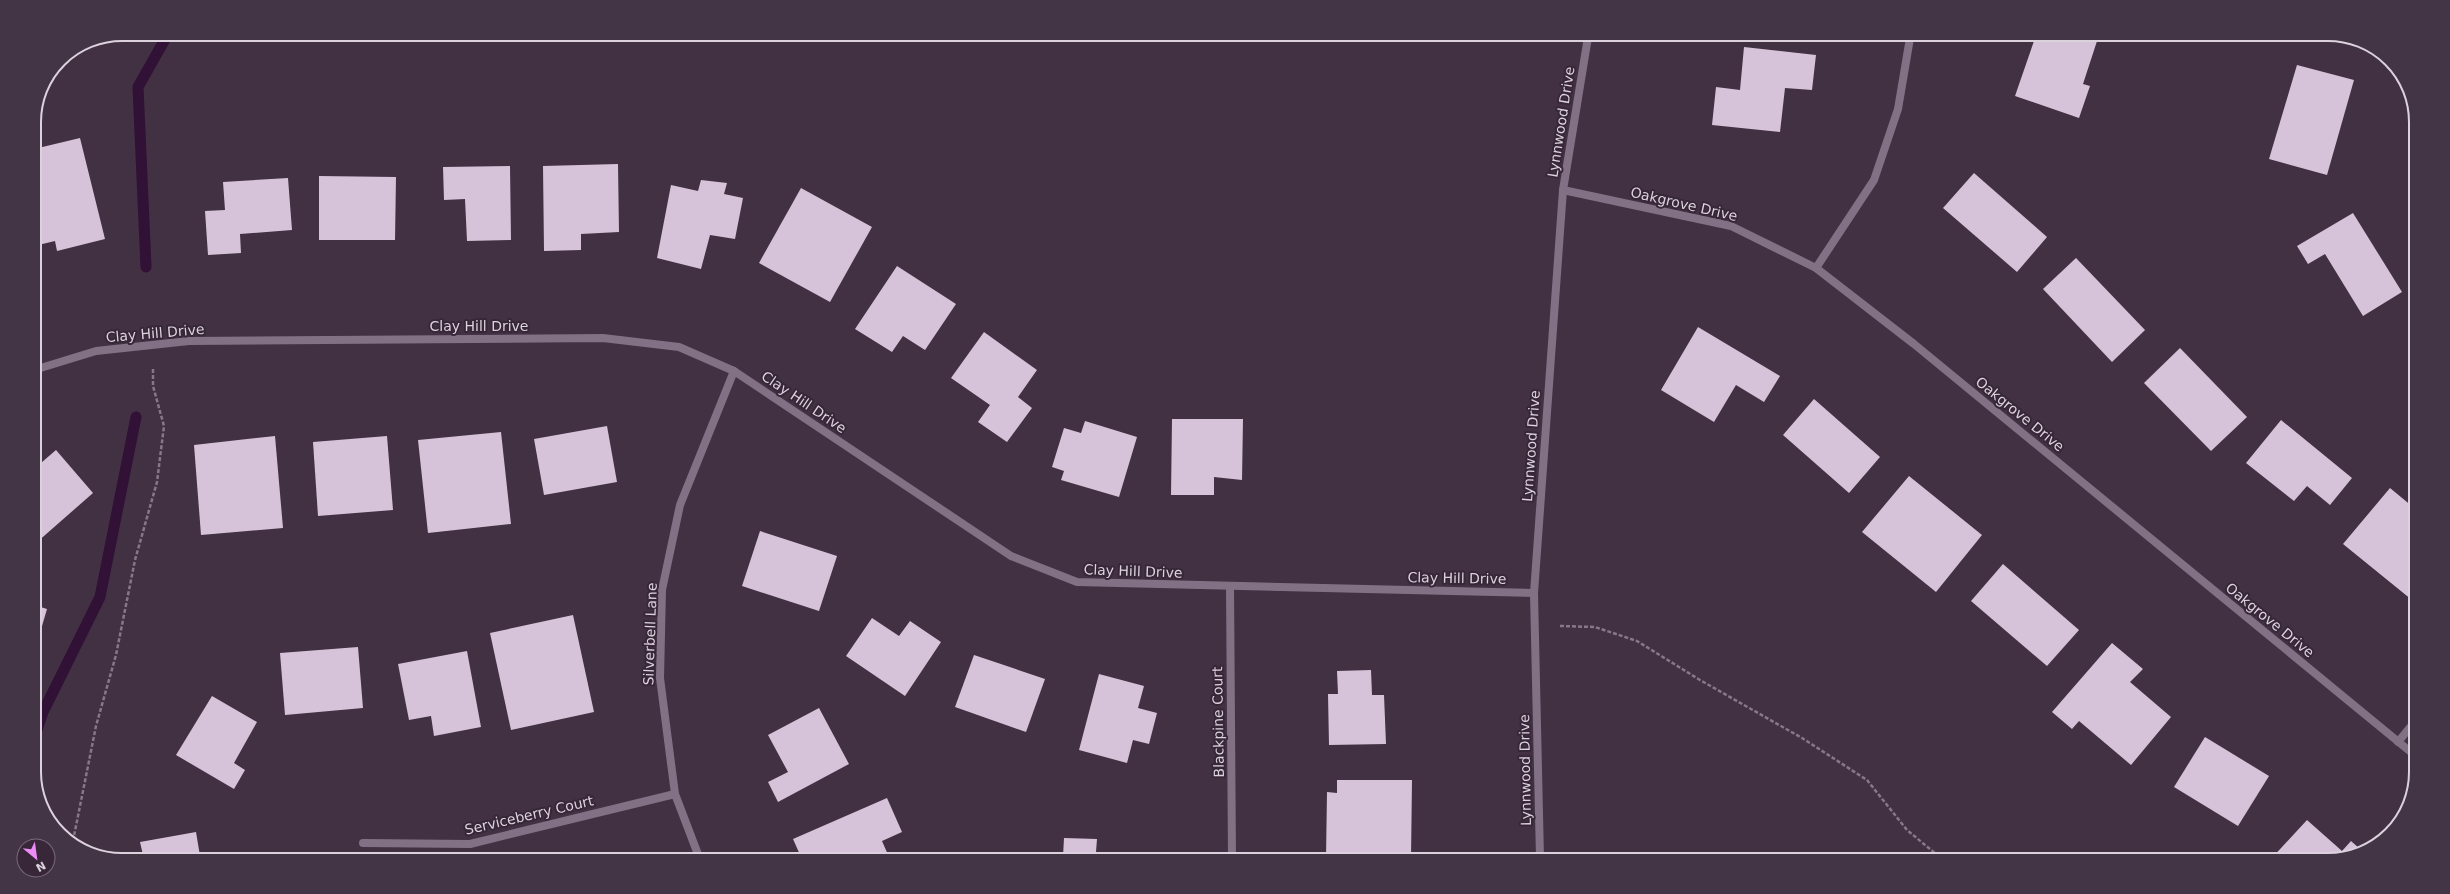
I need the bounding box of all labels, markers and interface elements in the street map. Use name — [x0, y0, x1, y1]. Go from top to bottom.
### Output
street label: Lynnwood Drive — [1544, 66, 1578, 178]
street label: Oakgrove Drive — [1629, 184, 1739, 224]
street label: Clay Hill Drive — [430, 318, 528, 334]
street label: Clay Hill Drive — [105, 321, 205, 345]
street label: Clay Hill Drive — [759, 368, 849, 436]
street label: Oakgrove Drive — [1973, 373, 2067, 455]
street label: Lynnwood Drive — [1519, 390, 1543, 502]
street label: Clay Hill Drive — [1083, 561, 1183, 581]
street label: Clay Hill Drive — [1407, 569, 1507, 587]
street label: Oakgrove Drive — [2223, 579, 2317, 661]
street label: Silverbell Lane — [640, 582, 660, 686]
street label: Blackpine Court — [1209, 666, 1227, 778]
street label: Lynnwood Drive — [1516, 714, 1534, 826]
street label: Serviceberry Court — [463, 792, 595, 838]
north arrow — [16, 838, 56, 878]
text: N — [33, 858, 48, 874]

